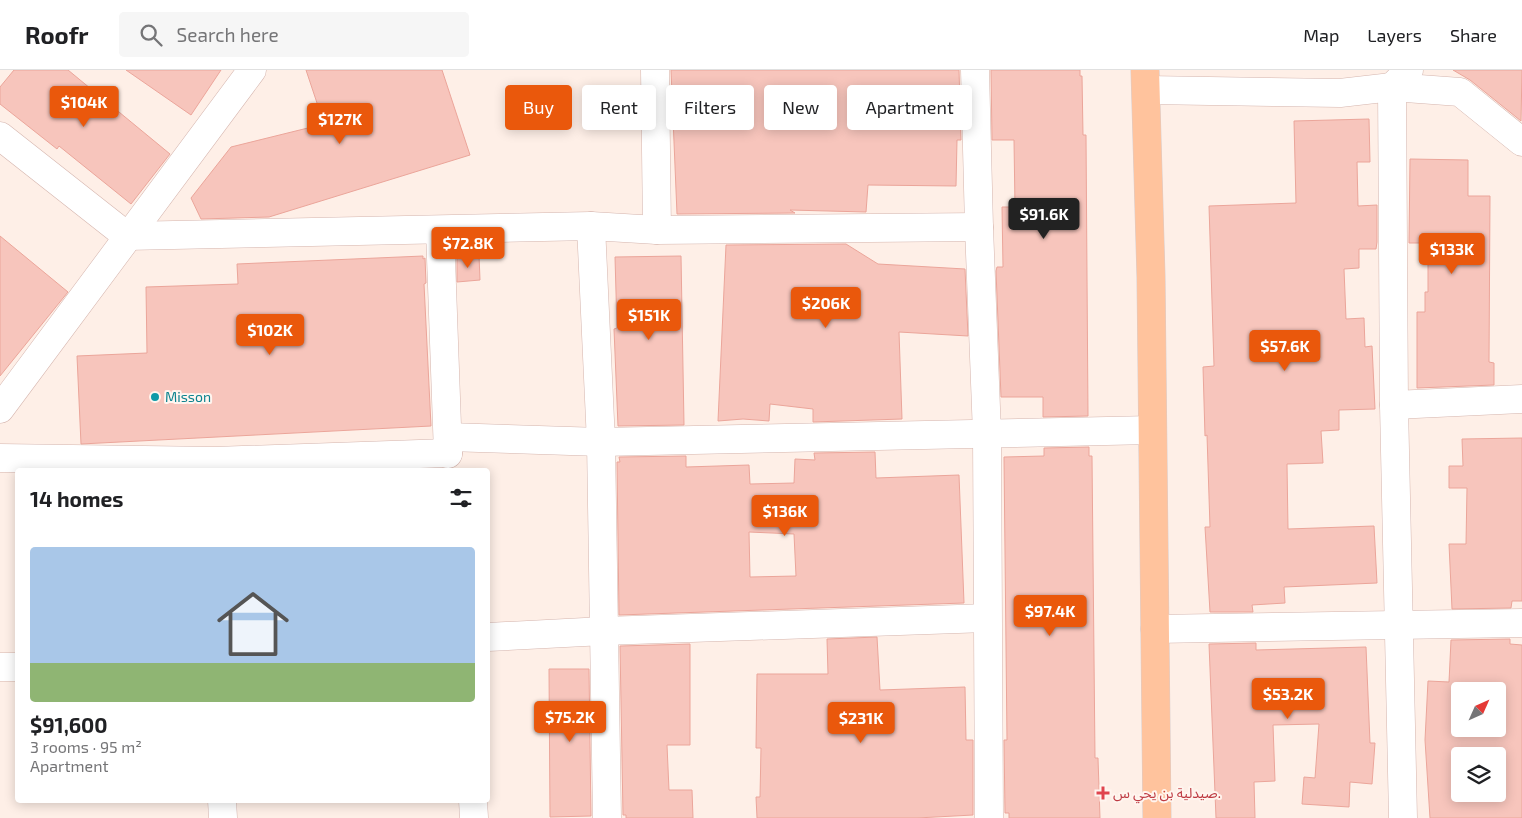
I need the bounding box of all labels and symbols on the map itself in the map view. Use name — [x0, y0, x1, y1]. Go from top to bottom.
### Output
pin: $104K — [49, 85, 119, 128]
pin: $127K — [305, 102, 375, 145]
pin: $91.6K — [1003, 198, 1085, 240]
pin: $72.8K — [427, 226, 509, 269]
pin: $133K — [1417, 232, 1487, 275]
pin: $206K — [791, 286, 861, 329]
pin: $151K — [614, 298, 684, 341]
pin: $102K — [235, 314, 305, 356]
pin: $57.6K — [1244, 330, 1326, 372]
place label: Misson — [165, 388, 211, 405]
marker: Misson — [149, 391, 161, 403]
pin: $136K — [750, 494, 820, 537]
pin: $97.4K — [1009, 594, 1091, 637]
pin: $53.2K — [1247, 678, 1329, 720]
north arrow — [1451, 682, 1506, 738]
pin: $75.2K — [529, 700, 611, 743]
pin: $231K — [826, 702, 896, 744]
place label: صيدلية بن يحي س. — [1113, 784, 1221, 804]
marker: صيدلية بن يحي س. — [1097, 787, 1109, 799]

